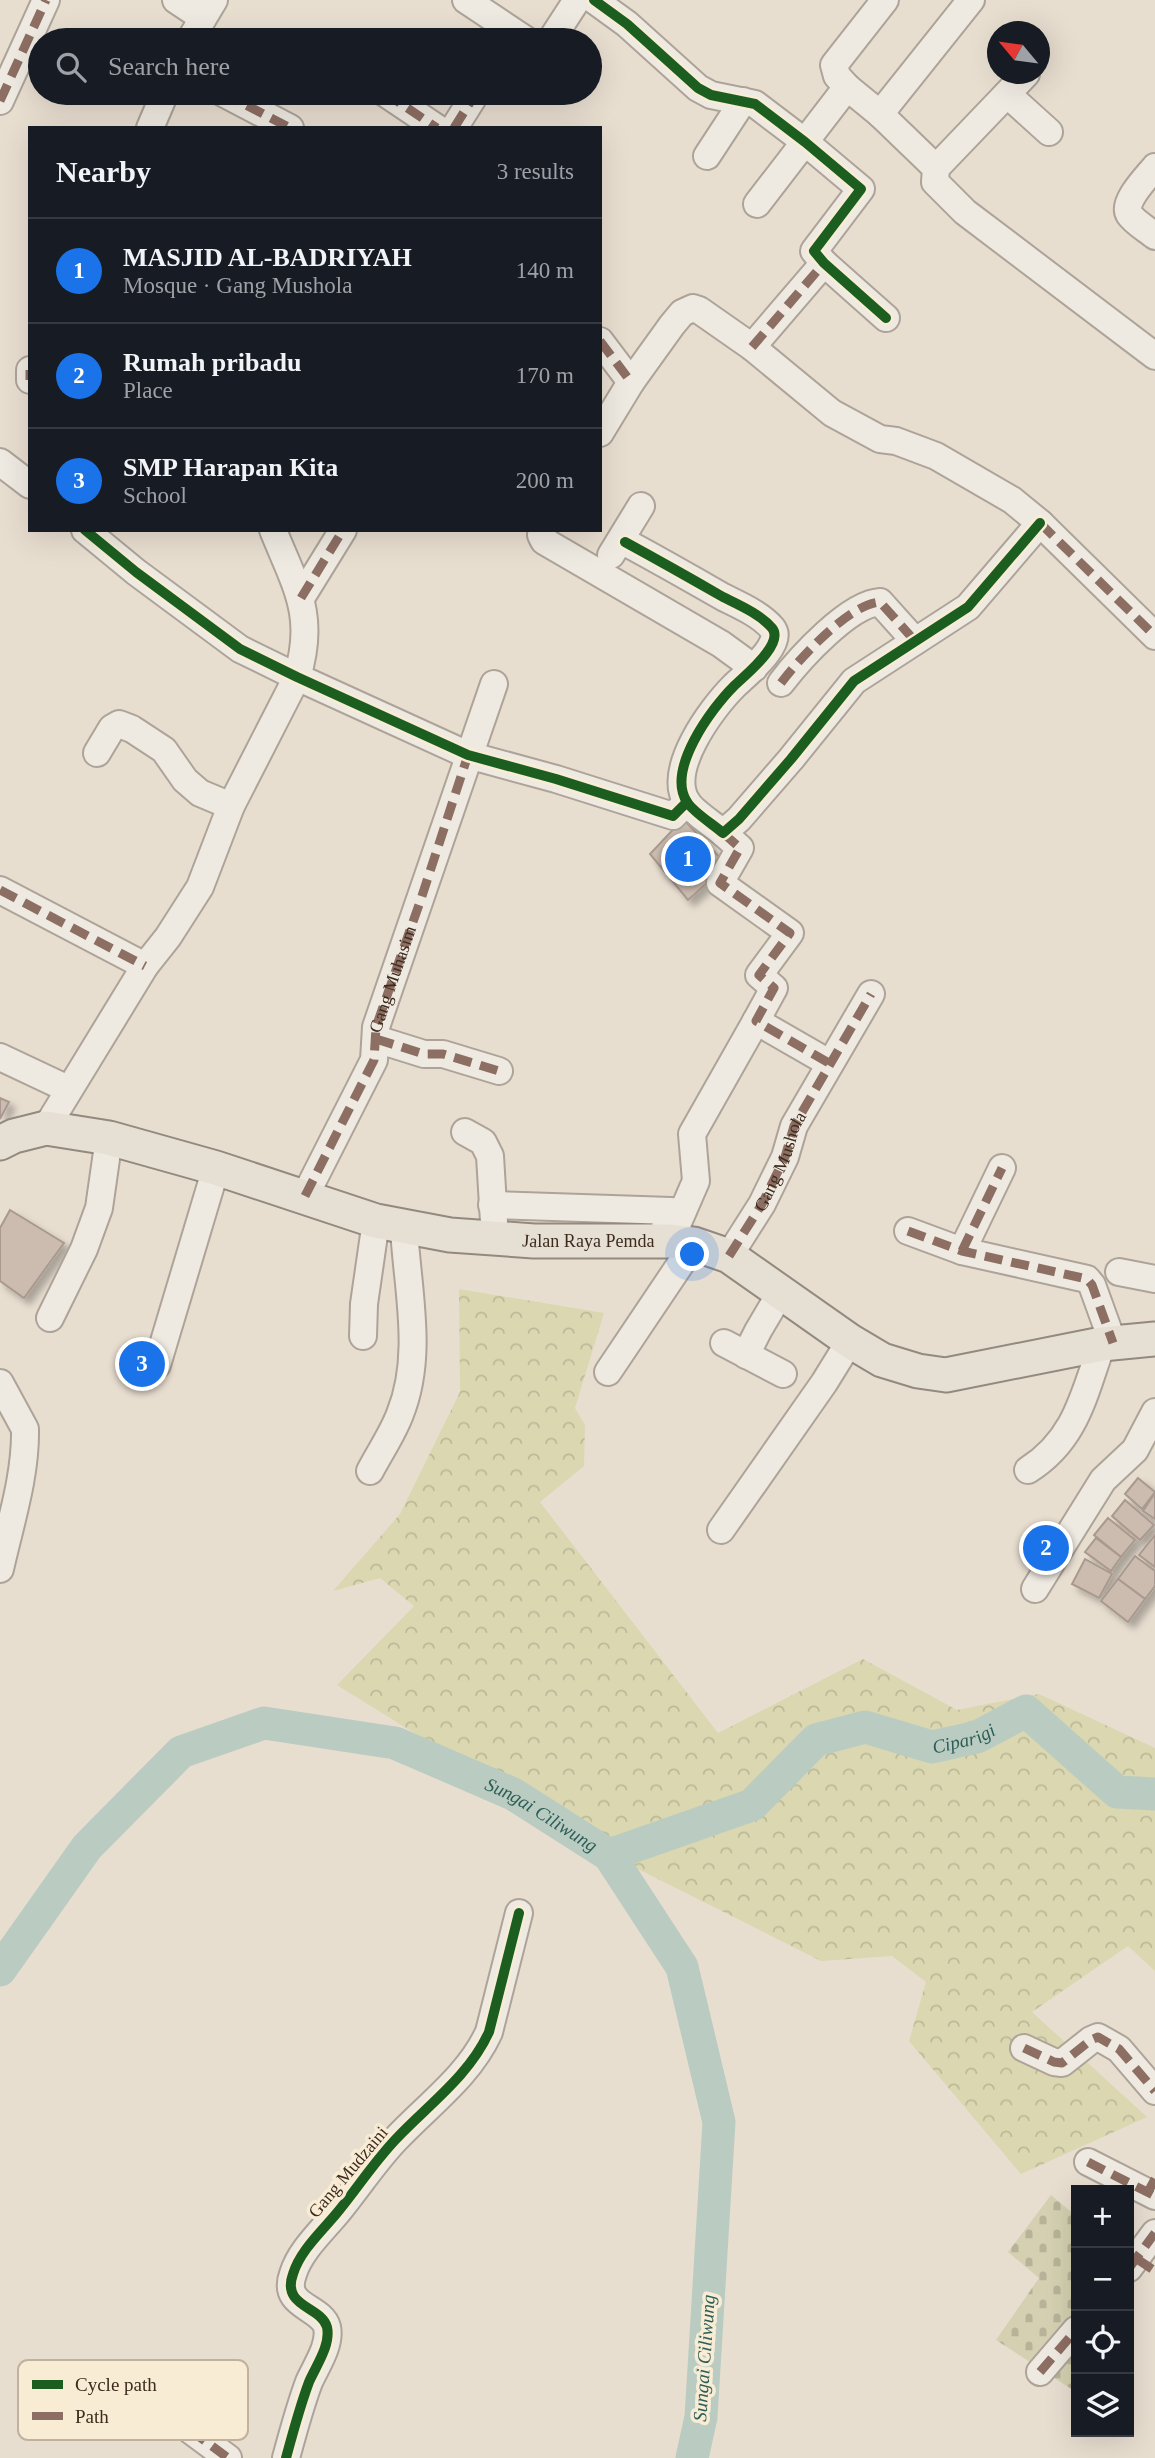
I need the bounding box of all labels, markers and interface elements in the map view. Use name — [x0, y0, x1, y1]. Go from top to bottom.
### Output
north arrow — [987, 21, 1050, 84]
search box — [28, 28, 602, 105]
icon: search — [52, 48, 90, 86]
text: Search here — [108, 52, 230, 81]
text: Nearby — [56, 155, 151, 188]
text: 3 results — [497, 159, 574, 184]
text: MASJID AL-BADRIYAH — [123, 243, 412, 272]
text: 1 — [73, 258, 85, 283]
text: 140 m — [516, 258, 574, 283]
text: Mosque · Gang Mushola — [123, 273, 352, 298]
text: Rumah pribadu — [123, 348, 301, 377]
text: 2 — [73, 363, 85, 388]
text: 170 m — [516, 363, 574, 388]
text: Place — [123, 378, 173, 403]
text: SMP Harapan Kita — [123, 453, 338, 482]
text: 3 — [73, 468, 85, 493]
text: 200 m — [516, 468, 574, 493]
text: School — [123, 483, 187, 508]
pin: 1 — [665, 833, 711, 885]
street label: Gang Muhasim — [365, 923, 420, 1035]
street label: Gang Mushola — [750, 1108, 810, 1215]
street label: Jalan Raya Pemda — [522, 1230, 654, 1251]
your location — [675, 1237, 709, 1271]
pin: 3 — [119, 1338, 165, 1390]
pin: 2 — [1023, 1522, 1069, 1574]
water label: Ciparigi — [930, 1719, 999, 1757]
water label: Sungai Ciliwung — [482, 1773, 602, 1856]
street label: Gang Mudzaini — [304, 2122, 392, 2222]
map controls — [1071, 2185, 1134, 2437]
button: + — [1071, 2185, 1134, 2248]
button: − — [1071, 2248, 1134, 2311]
water label: Sungai Ciliwung — [689, 2294, 719, 2422]
button: locate — [1071, 2311, 1134, 2374]
legend — [18, 2360, 248, 2440]
text: Cycle path — [75, 2374, 157, 2395]
button: layers — [1071, 2374, 1134, 2437]
text: Path — [75, 2406, 109, 2427]

